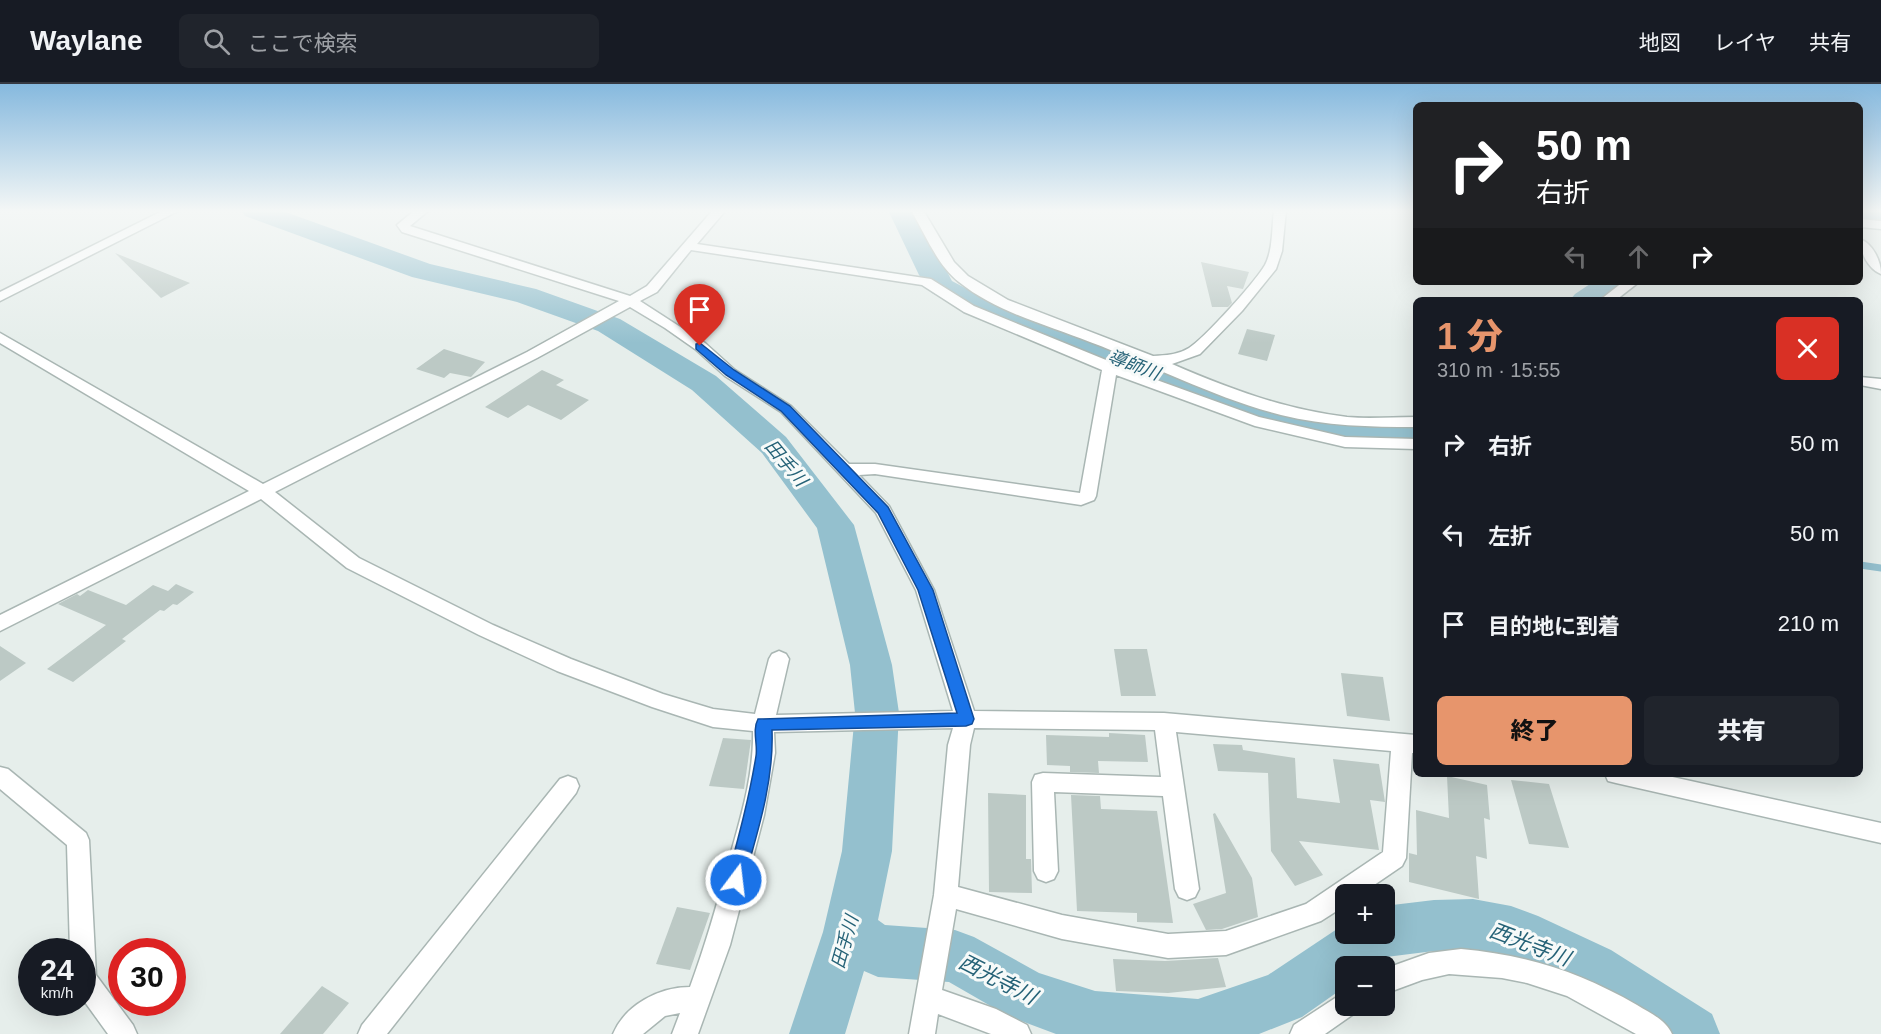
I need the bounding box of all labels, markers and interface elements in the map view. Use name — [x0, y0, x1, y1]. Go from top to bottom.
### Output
search box — [179, 14, 599, 68]
text: Waylane — [30, 25, 143, 56]
icon: search — [200, 25, 233, 58]
text: ここで検索 — [248, 31, 358, 56]
text: 地図 — [1639, 31, 1681, 54]
text: レイヤ — [1714, 31, 1776, 54]
text: 共有 — [1809, 31, 1851, 54]
text: 50 m — [1536, 122, 1632, 169]
icon: right — [1437, 126, 1515, 204]
text: 右折 — [1536, 178, 1590, 208]
icon: left — [1559, 240, 1592, 273]
icon: ahead — [1622, 240, 1655, 273]
icon: right — [1685, 240, 1718, 273]
pin — [674, 284, 725, 346]
icon: arrive — [683, 293, 716, 326]
text: 1 分 — [1437, 316, 1503, 357]
button: close — [1776, 317, 1839, 380]
water label: 導師川 — [1105, 346, 1165, 385]
text: 310 m · 15:55 — [1437, 359, 1560, 381]
icon: right — [1437, 428, 1470, 461]
text: 50 m — [1790, 431, 1839, 456]
text: 右折 — [1488, 434, 1532, 459]
water label: 田手川 — [761, 436, 812, 492]
icon: left — [1437, 518, 1470, 551]
text: 50 m — [1790, 521, 1839, 546]
text: 左折 — [1488, 524, 1532, 549]
icon: arrive — [1437, 608, 1470, 641]
text: 210 m — [1778, 611, 1839, 636]
text: 目的地に到着 — [1488, 614, 1620, 639]
button: 終了 — [1437, 696, 1632, 765]
button: 共有 — [1644, 696, 1839, 765]
position arrow — [704, 848, 768, 912]
map controls — [1335, 884, 1395, 1016]
button: + — [1335, 884, 1395, 944]
water label: 田手川 — [828, 911, 863, 971]
water label: 西光寺川 — [1487, 918, 1575, 971]
speed limit sign: 30 — [108, 938, 186, 1016]
water label: 西光寺川 — [955, 950, 1042, 1009]
text: 24 — [40, 953, 74, 986]
button: − — [1335, 956, 1395, 1016]
text: km/h — [41, 984, 73, 1001]

